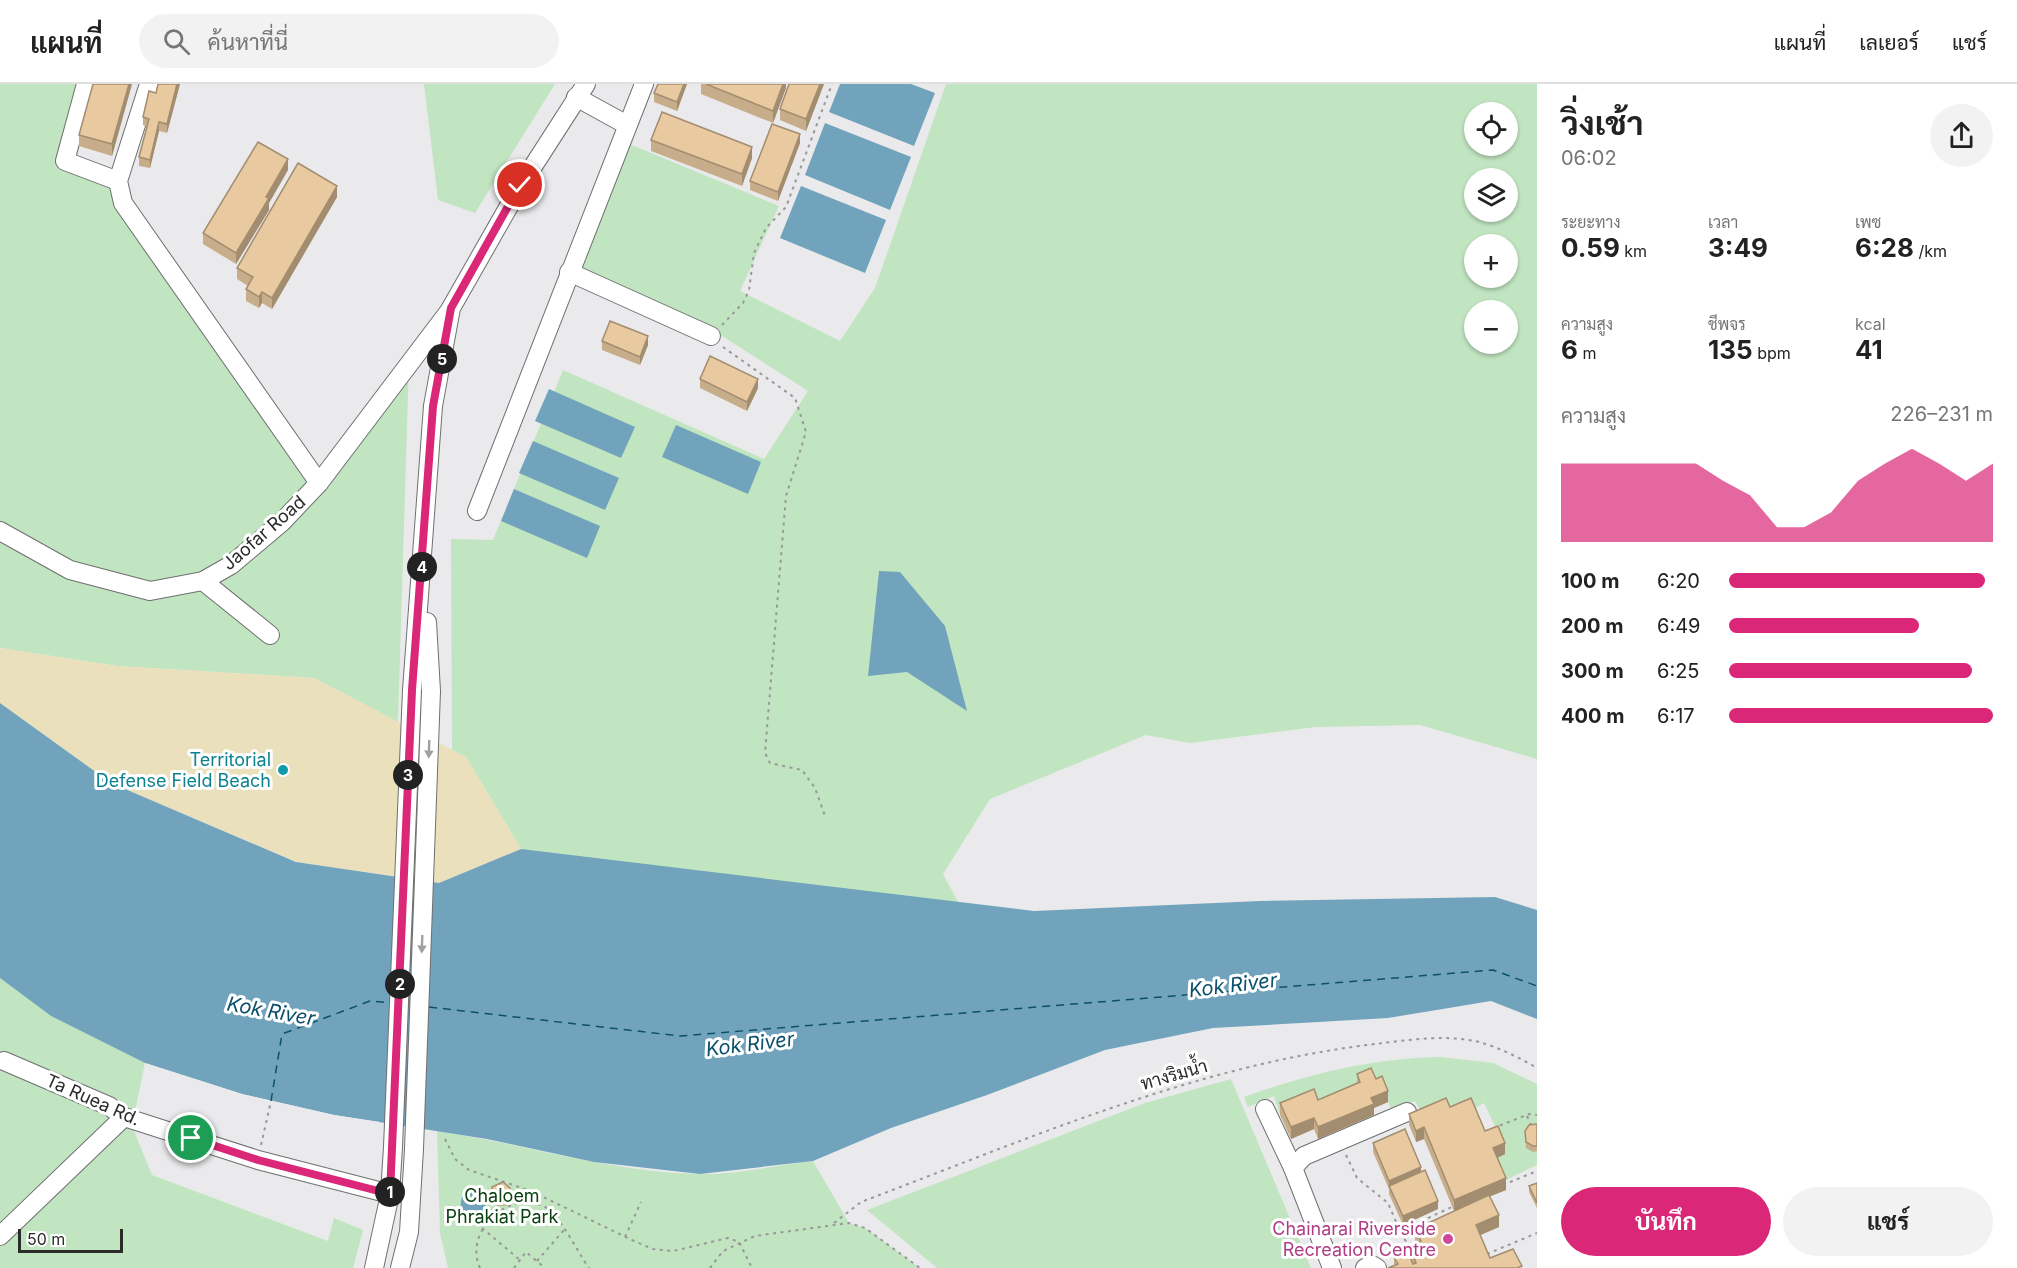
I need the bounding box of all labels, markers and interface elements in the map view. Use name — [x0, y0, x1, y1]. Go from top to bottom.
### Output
search box — [139, 14, 559, 68]
icon: search — [160, 25, 193, 58]
text: แผนที่ — [30, 26, 103, 60]
text: ค้นหาที่นี่ — [208, 29, 288, 55]
text: แผนที่ — [1774, 30, 1826, 55]
text: เลเยอร์ — [1859, 30, 1919, 55]
text: แชร์ — [1952, 30, 1987, 55]
map controls — [1464, 102, 1518, 354]
button: locate — [1464, 102, 1518, 156]
text: วิ่งเช้า — [1561, 103, 1644, 143]
button: share — [1930, 104, 1993, 167]
text: 06:02 — [1561, 146, 1617, 170]
pin — [494, 159, 545, 210]
icon: check — [503, 168, 536, 201]
button: layers — [1464, 168, 1518, 222]
text: ระยะทาง — [1561, 212, 1621, 232]
text: เวลา — [1708, 212, 1738, 232]
text: เพซ — [1855, 212, 1881, 232]
text: 0.59 — [1561, 232, 1620, 263]
text: 3:49 — [1708, 232, 1768, 263]
text: 6:28 — [1855, 232, 1914, 263]
button: + — [1464, 234, 1518, 288]
text: km — [1620, 241, 1647, 261]
text: /km — [1914, 241, 1947, 261]
button: − — [1464, 300, 1518, 354]
text: ความสูง — [1561, 314, 1613, 334]
text: ชีพจร — [1708, 314, 1746, 334]
text: kcal — [1855, 314, 1886, 334]
text: 6 — [1561, 334, 1578, 365]
text: 135 — [1708, 334, 1753, 365]
text: 41 — [1855, 334, 1883, 365]
text: m — [1578, 343, 1596, 363]
text: bpm — [1753, 343, 1791, 363]
pin: 5 — [427, 344, 457, 374]
text: 5 — [437, 349, 447, 369]
text: 226–231 m — [1890, 402, 1993, 426]
text: ความสูง — [1561, 404, 1626, 428]
street label: Jaofar Road — [218, 491, 309, 574]
pin: 4 — [407, 552, 437, 582]
text: 4 — [417, 557, 427, 577]
text: 100 m — [1561, 569, 1620, 593]
text: 6:20 — [1657, 569, 1700, 593]
text: 200 m — [1561, 614, 1624, 638]
text: 6:49 — [1657, 614, 1701, 638]
text: 300 m — [1561, 659, 1624, 683]
text: 6:25 — [1657, 659, 1700, 683]
text: 400 m — [1561, 704, 1625, 728]
text: 6:17 — [1657, 704, 1695, 728]
one-way arrow — [424, 740, 433, 759]
place label: Territorial Defense Field Beach — [96, 749, 271, 791]
pin: 3 — [393, 760, 423, 790]
marker: Territorial Defense Field Beach — [276, 763, 290, 777]
text: 3 — [403, 765, 413, 785]
one-way arrow — [417, 935, 426, 954]
water label: Kok River — [1187, 968, 1279, 1002]
pin: 2 — [385, 969, 415, 999]
text: 2 — [395, 974, 405, 994]
water label: Kok River — [225, 991, 317, 1031]
water label: Kok River — [704, 1027, 796, 1061]
street label: ทางริมน้ำ — [1137, 1050, 1210, 1094]
street label: Ta Ruea Rd. — [43, 1069, 144, 1130]
pin — [165, 1112, 216, 1163]
icon: arrive — [174, 1121, 207, 1154]
pin: 1 — [375, 1177, 405, 1207]
text: 1 — [387, 1182, 393, 1202]
park label: Chaloem Phrakiat Park — [446, 1185, 559, 1227]
button: บันทึก — [1561, 1187, 1771, 1256]
button: แชร์ — [1783, 1187, 1993, 1256]
place label: Chainarai Riverside Recreation Centre — [1272, 1218, 1436, 1260]
scale bar — [18, 1226, 123, 1254]
text: 50 m — [27, 1229, 65, 1249]
marker: Chainarai Riverside Recreation Centre — [1441, 1232, 1455, 1246]

